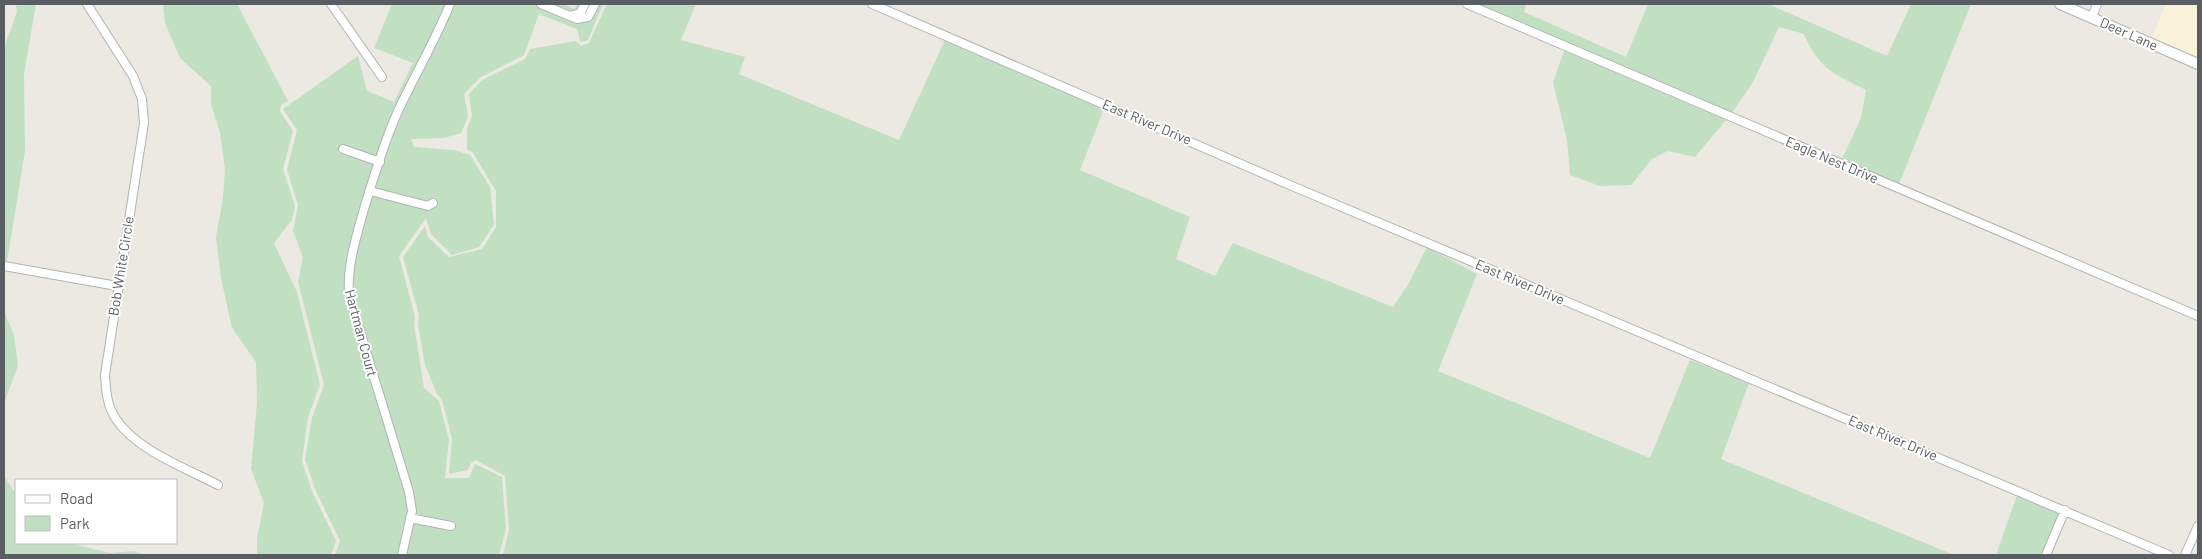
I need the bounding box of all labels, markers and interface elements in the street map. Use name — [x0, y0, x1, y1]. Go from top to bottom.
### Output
street label: Deer Lane — [2098, 13, 2161, 54]
street label: East River Drive — [1100, 95, 1194, 148]
street label: Eagle Nest Drive — [1783, 132, 1881, 187]
street label: Bob White Circle — [104, 215, 137, 317]
street label: East River Drive — [1473, 255, 1567, 308]
street label: Hartman Court — [342, 287, 381, 378]
street label: East River Drive — [1846, 411, 1940, 464]
legend — [15, 479, 178, 544]
text: Road — [60, 489, 93, 507]
text: Park — [60, 514, 90, 532]

